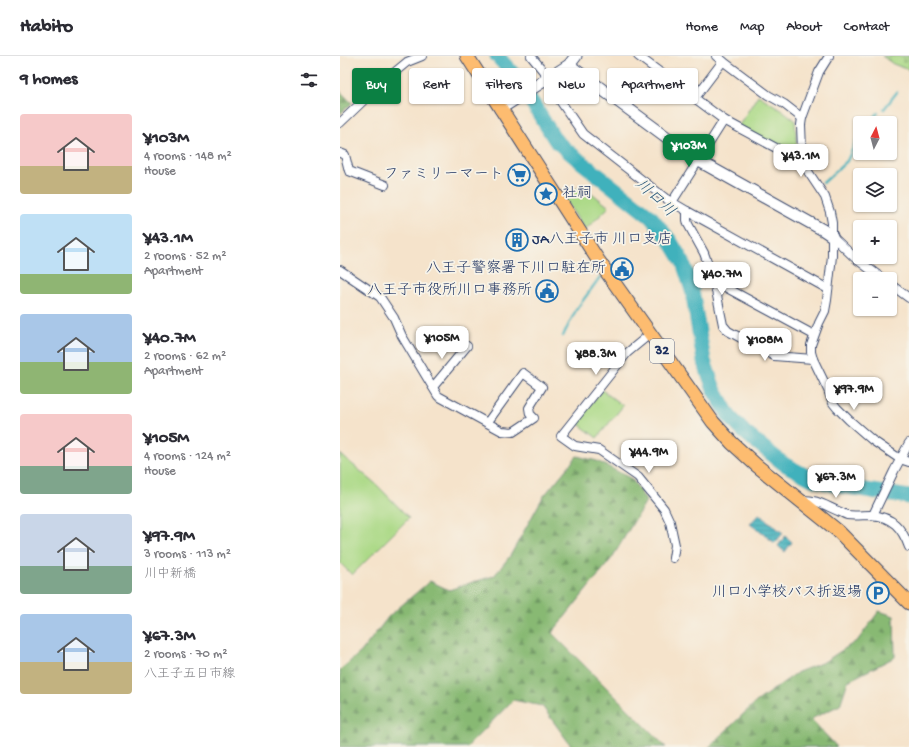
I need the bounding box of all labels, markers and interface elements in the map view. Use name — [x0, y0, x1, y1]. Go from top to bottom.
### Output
text: Habito — [20, 16, 73, 39]
text: Home — [686, 19, 718, 36]
text: Map — [740, 19, 764, 36]
text: About — [786, 19, 822, 36]
text: Contact — [844, 19, 889, 36]
chip: Buy — [352, 68, 401, 104]
chip: Rent — [409, 68, 464, 104]
chip: Filters — [472, 68, 536, 104]
chip: New — [544, 68, 599, 104]
chip: Apartment — [607, 68, 698, 104]
icon: filters — [298, 69, 320, 91]
text: 9 homes — [20, 70, 78, 90]
north arrow — [853, 116, 897, 160]
map controls — [853, 116, 897, 316]
text: ¥103M — [144, 129, 189, 149]
icon: home — [52, 130, 100, 178]
pin: ¥103M — [661, 134, 717, 168]
text: ¥103M — [672, 139, 706, 154]
pin: ¥43.1M — [768, 144, 834, 178]
text: 4 rooms · 148 m² — [144, 149, 232, 164]
text: ¥43.1M — [782, 149, 820, 164]
supermarket icon: ファミリーマート — [506, 162, 532, 188]
text: House — [144, 164, 176, 179]
place label: ファミリーマート — [384, 166, 504, 184]
button: layers — [853, 168, 897, 212]
water label: 川口川 — [630, 175, 679, 222]
place icon: 社祠 — [533, 181, 559, 207]
place label: 社祠 — [562, 185, 592, 203]
button: + — [853, 220, 897, 264]
building icon: JA八王子市 川口支店 — [504, 227, 530, 253]
text: ¥43.1M — [144, 229, 193, 249]
icon: home — [52, 230, 100, 278]
place label: JA八王子市 川口支店 — [532, 230, 672, 249]
text: 2 rooms · 52 m² — [144, 249, 226, 264]
public building icon: 八王子警察署下川口駐在所 — [609, 256, 635, 282]
place label: 八王子警察署下川口駐在所 — [426, 259, 606, 278]
pin: ¥40.7M — [689, 262, 755, 296]
text: Apartment — [144, 264, 203, 279]
text: ¥40.7M — [702, 267, 742, 282]
button: − — [853, 272, 897, 316]
public building icon: 八王子市役所川口事務所 — [534, 278, 560, 304]
place label: 八王子市役所川口事務所 — [367, 281, 532, 300]
pin: ¥105M — [414, 326, 470, 360]
pin: ¥108M — [737, 328, 793, 362]
text: ¥40.7M — [144, 329, 196, 349]
icon: home — [52, 330, 100, 378]
text: ¥105M — [425, 331, 459, 346]
text: ¥108M — [748, 333, 782, 348]
road number: 32 — [650, 339, 674, 363]
pin: ¥88.3M — [563, 342, 629, 376]
text: ¥88.3M — [576, 347, 616, 362]
text: 2 rooms · 62 m² — [144, 349, 226, 364]
text: Apartment — [144, 364, 203, 379]
pin: ¥97.9M — [821, 377, 887, 411]
text: ¥97.9M — [835, 382, 873, 397]
text: ¥105M — [144, 429, 189, 449]
icon: home — [52, 430, 100, 478]
pin: ¥44.9M — [616, 440, 682, 474]
text: ¥44.9M — [630, 445, 668, 460]
text: 4 rooms · 124 m² — [144, 449, 231, 464]
text: House — [144, 464, 176, 479]
pin: ¥67.3M — [803, 465, 869, 499]
text: ¥67.3M — [816, 470, 856, 485]
text: ¥97.9M — [144, 527, 195, 547]
icon: home — [52, 530, 100, 578]
text: 3 rooms · 113 m² — [144, 547, 231, 562]
text: 川中新橋 — [144, 567, 196, 582]
parking icon: 川口小学校バス折返場 — [865, 580, 891, 606]
place label: 川口小学校バス折返場 — [712, 584, 862, 602]
text: ¥67.3M — [144, 627, 195, 647]
icon: home — [52, 630, 100, 678]
text: 2 rooms · 70 m² — [144, 647, 227, 662]
text: 八王子五日市線 — [144, 667, 235, 682]

